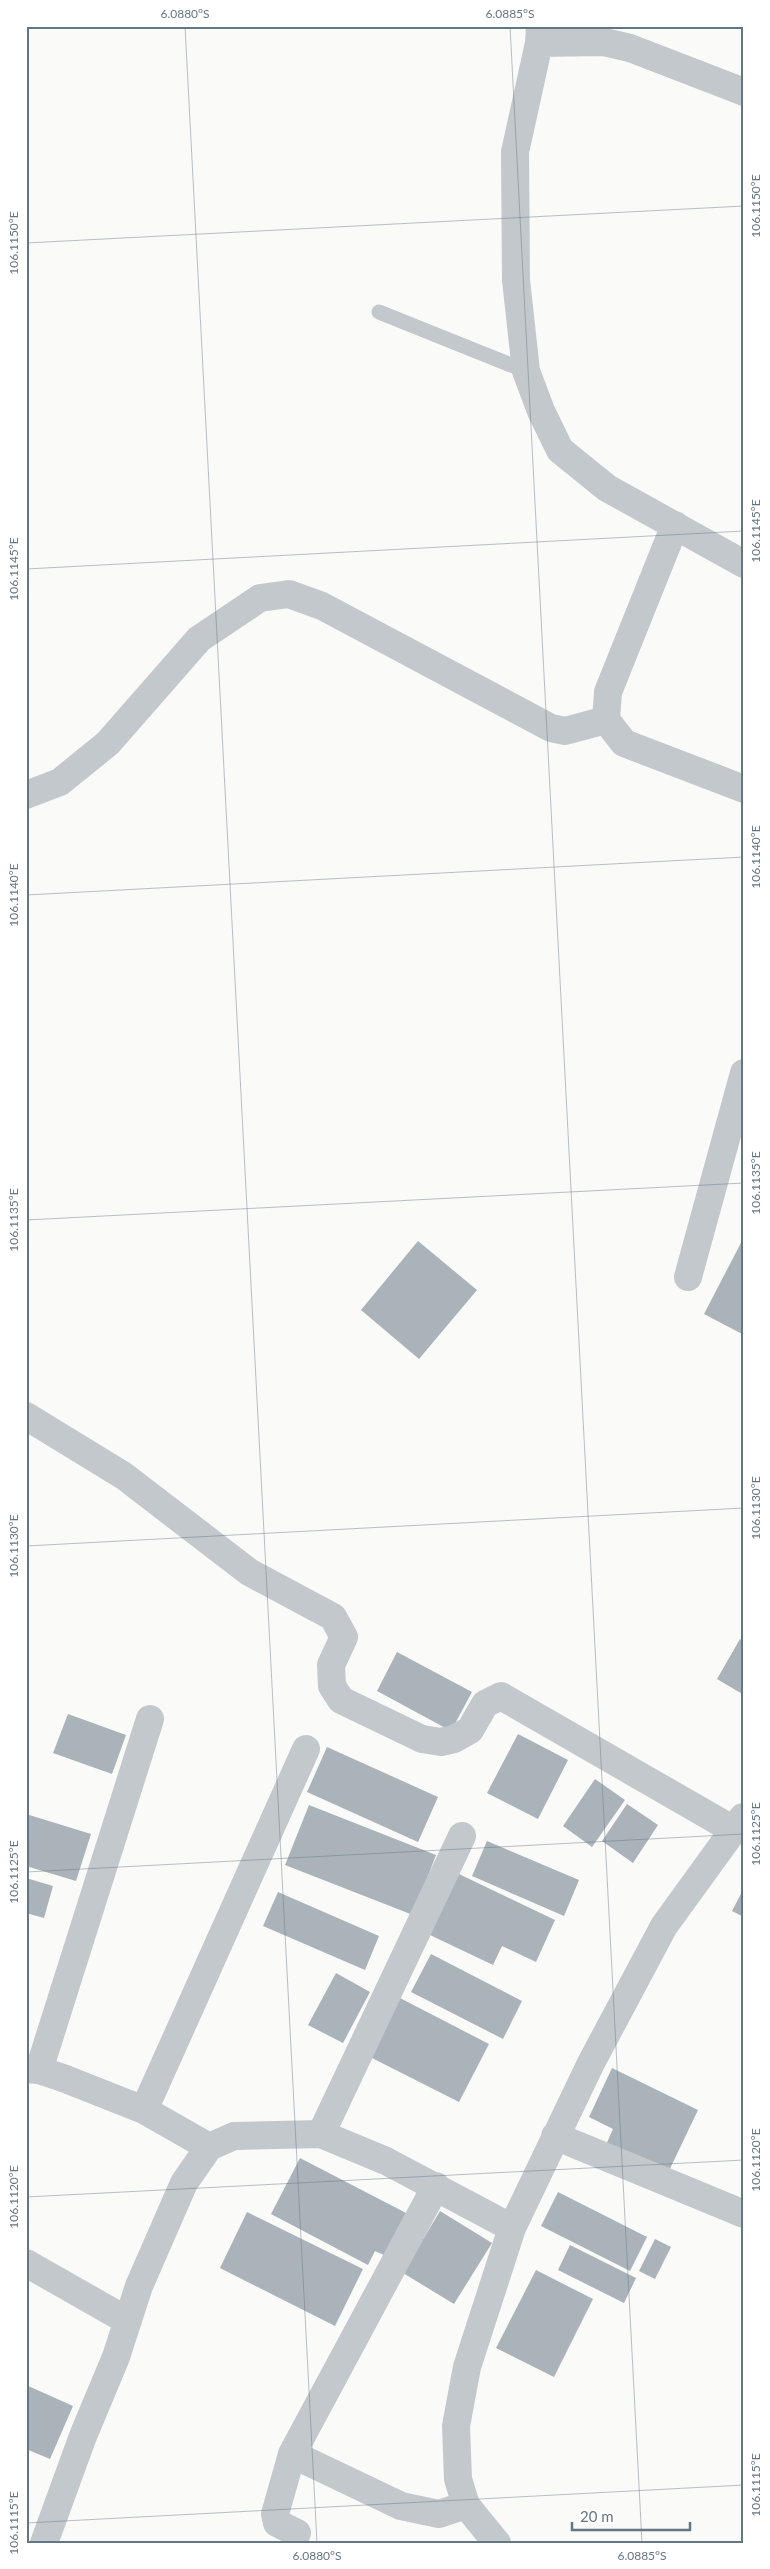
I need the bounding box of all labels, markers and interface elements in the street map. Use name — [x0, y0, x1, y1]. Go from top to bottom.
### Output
text: 6.0880°S — [160, 6, 210, 21]
text: 6.0885°S — [485, 6, 535, 21]
text: 106.1150°E — [748, 174, 763, 238]
text: 106.1150°E — [6, 211, 21, 275]
text: 106.1145°E — [748, 499, 763, 563]
text: 106.1145°E — [6, 537, 21, 601]
text: 106.1140°E — [748, 825, 763, 889]
text: 106.1140°E — [6, 863, 21, 927]
text: 106.1135°E — [748, 1151, 763, 1215]
text: 106.1135°E — [6, 1188, 21, 1252]
text: 106.1130°E — [748, 1476, 763, 1540]
text: 106.1130°E — [6, 1514, 21, 1578]
text: 106.1125°E — [748, 1802, 763, 1866]
text: 106.1125°E — [6, 1840, 21, 1904]
text: 106.1120°E — [748, 2128, 763, 2192]
text: 106.1120°E — [6, 2165, 21, 2229]
text: 106.1115°E — [748, 2453, 763, 2517]
text: 106.1115°E — [6, 2491, 21, 2555]
scale bar — [572, 2499, 690, 2531]
text: 20 m — [580, 2507, 614, 2525]
text: 6.0880°S — [292, 2548, 342, 2563]
text: 6.0885°S — [617, 2548, 667, 2563]

